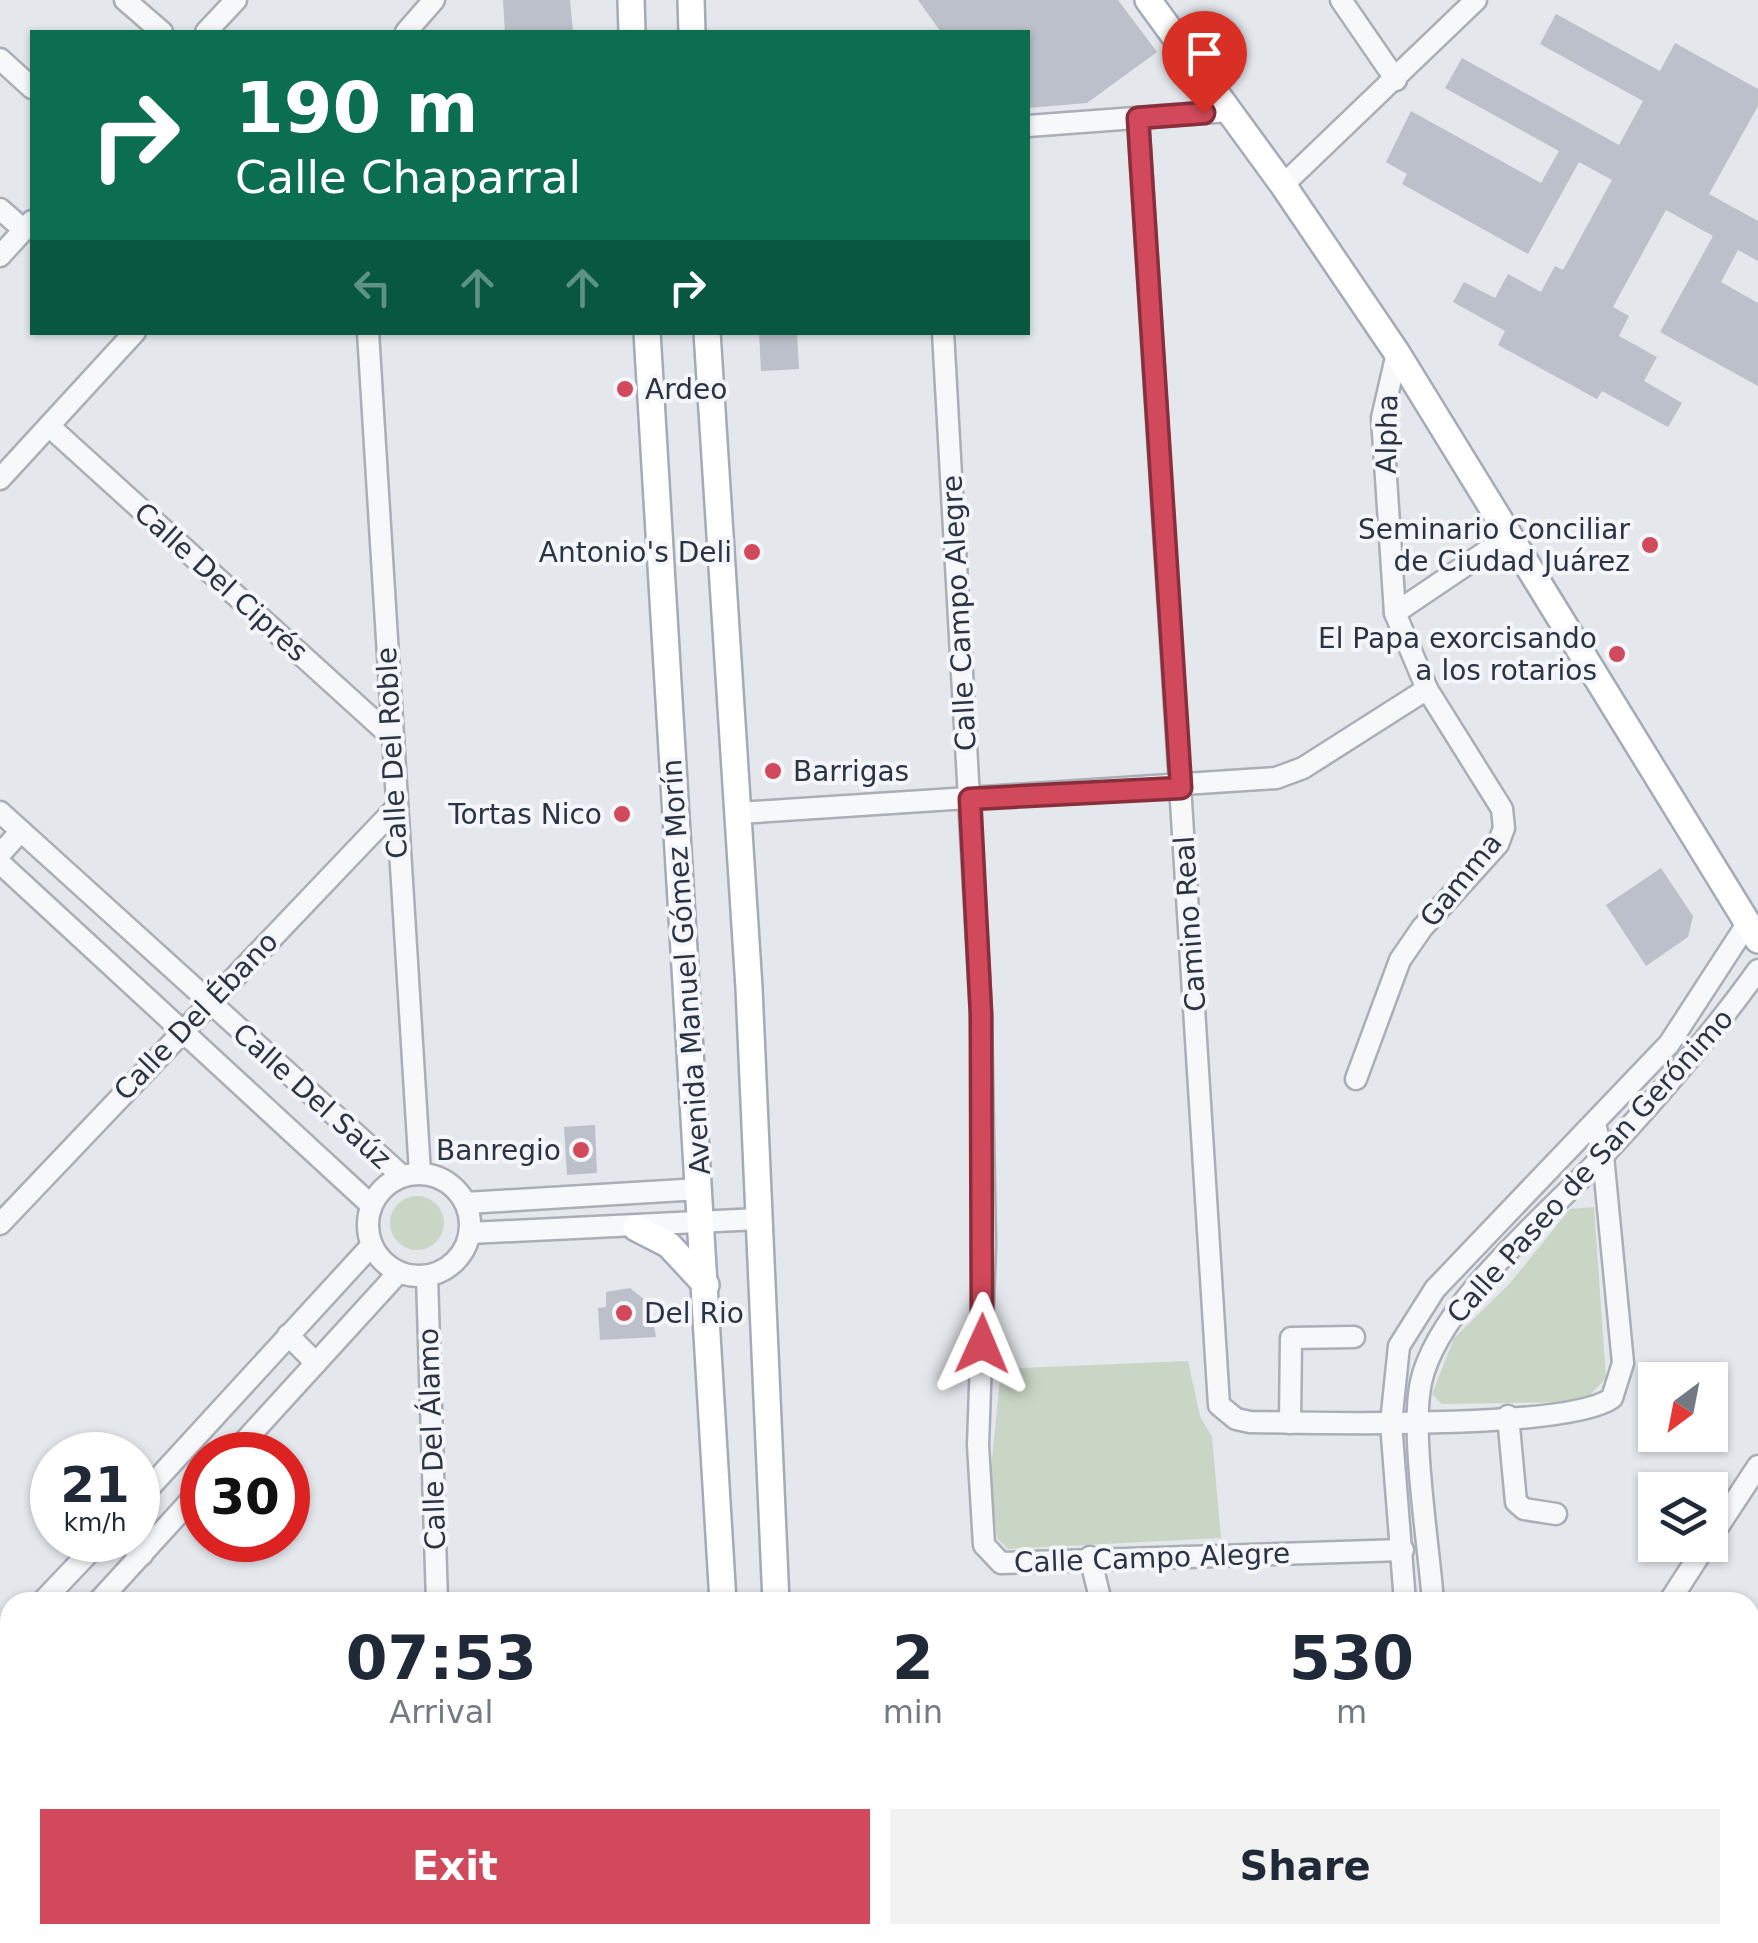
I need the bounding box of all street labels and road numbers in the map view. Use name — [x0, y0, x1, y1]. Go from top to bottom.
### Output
street label: Alpha — [1370, 394, 1404, 474]
street label: Calle Campo Alegre — [935, 474, 983, 752]
street label: Calle Del Ciprés — [128, 496, 314, 668]
street label: Calle Del Roble — [370, 646, 414, 860]
street label: Avenida Manuel Gómez Morín — [655, 758, 717, 1176]
street label: Gamma — [1413, 827, 1509, 933]
street label: Camino Real — [1167, 835, 1213, 1013]
street label: Calle Del Ébano — [107, 924, 285, 1107]
street label: Calle Paseo de San Gerónimo — [1440, 1002, 1740, 1330]
street label: Calle Del Saúz — [226, 1016, 398, 1176]
street label: Calle Del Álamo — [411, 1327, 452, 1551]
street label: Calle Campo Alegre — [1013, 1537, 1291, 1579]

